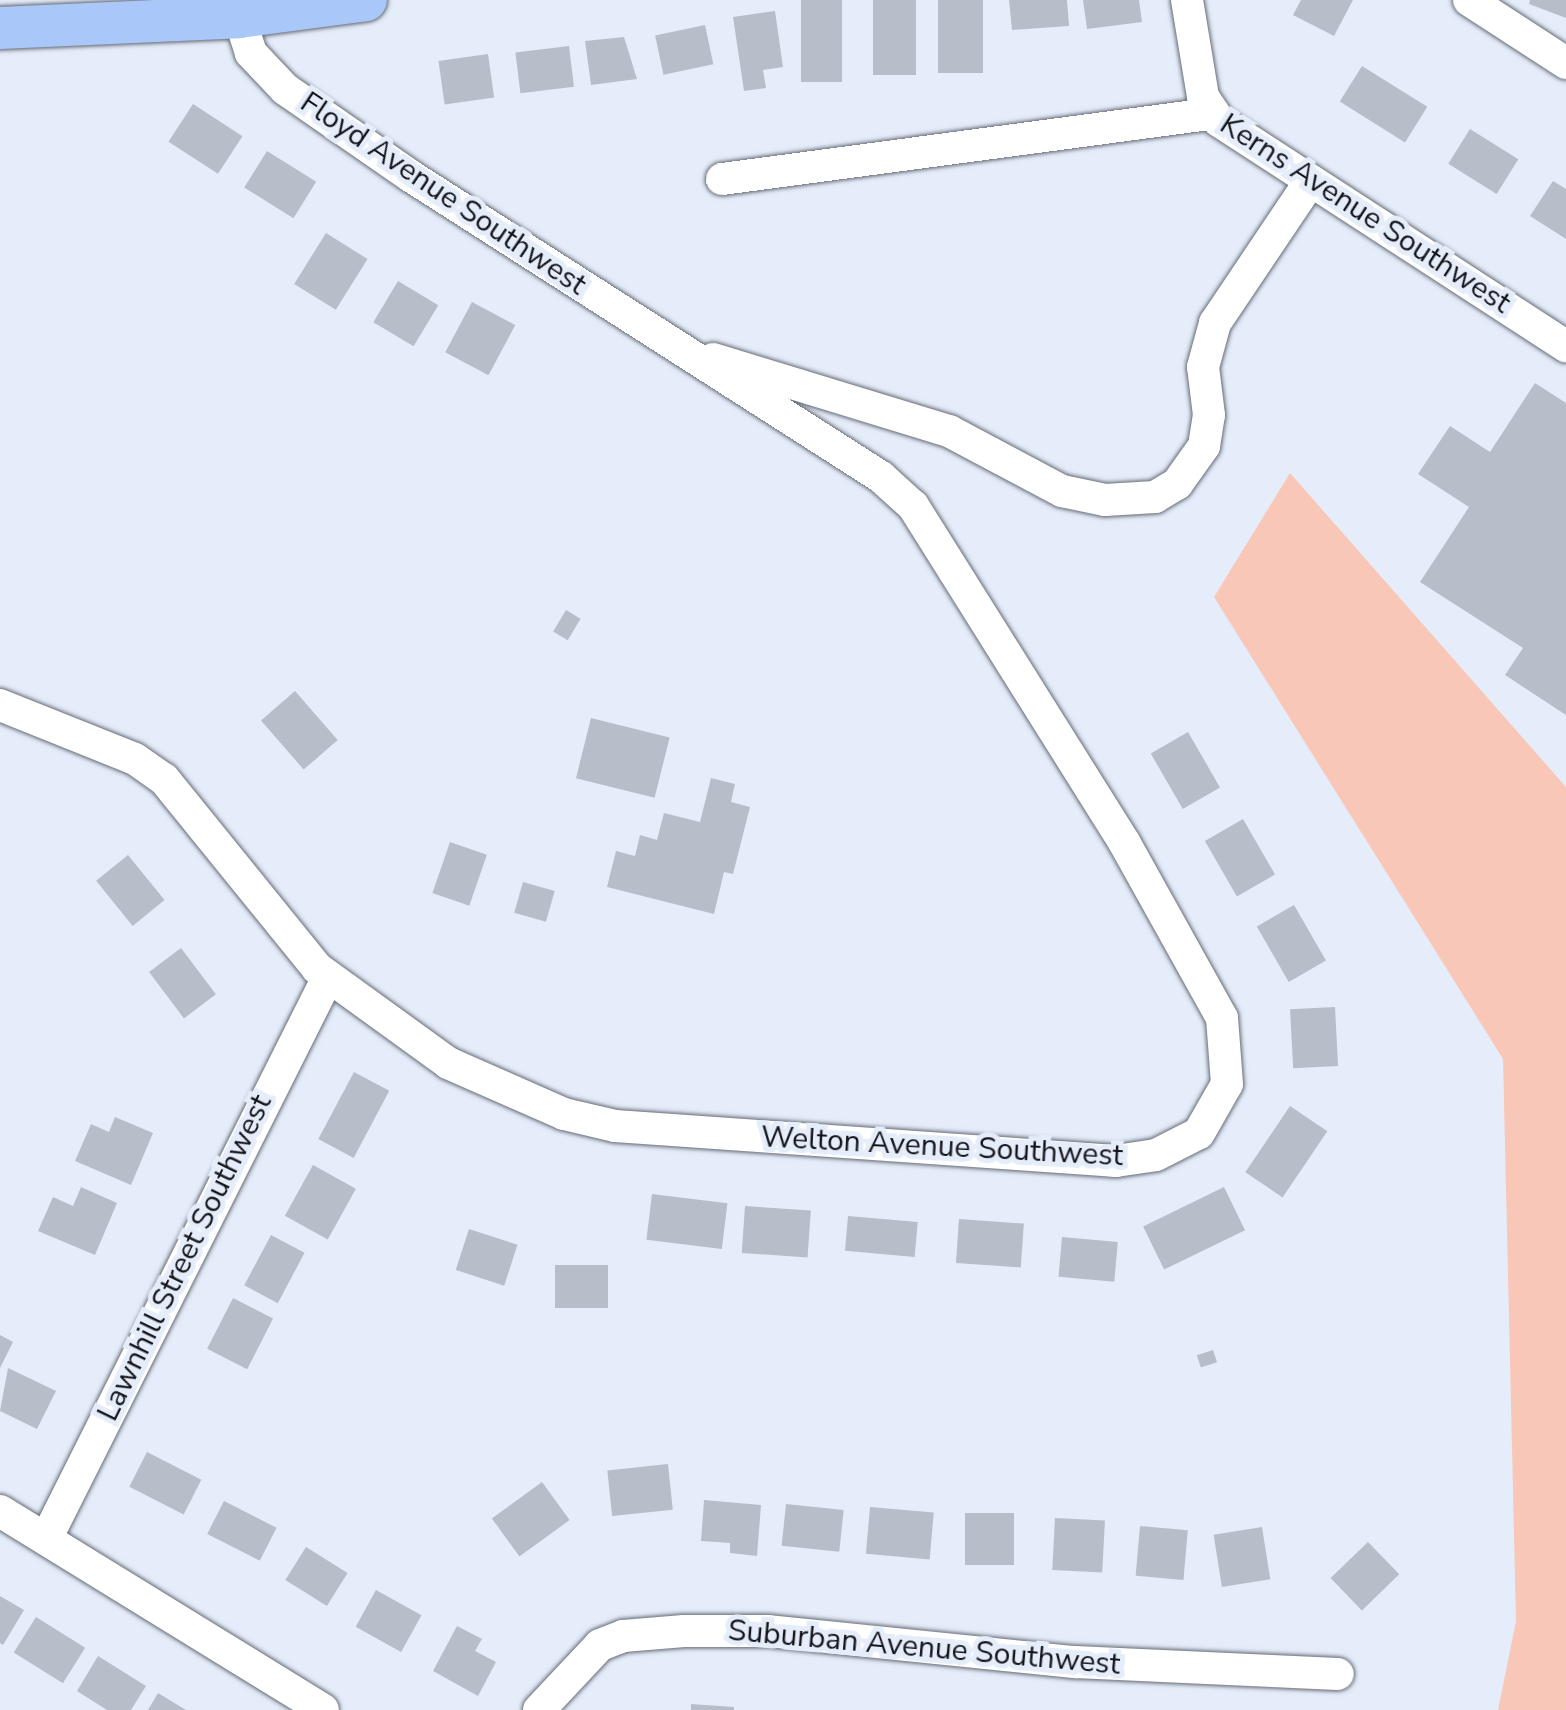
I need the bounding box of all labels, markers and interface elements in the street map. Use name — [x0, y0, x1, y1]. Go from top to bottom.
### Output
street label: Floyd Avenue Southwest — [293, 85, 593, 303]
street label: Kerns Avenue Southwest — [1213, 107, 1517, 321]
street label: Lawnhill Street Southwest — [90, 1089, 280, 1427]
street label: Welton Avenue Southwest — [760, 1120, 1124, 1174]
street label: Suburban Avenue Southwest — [726, 1613, 1122, 1683]

